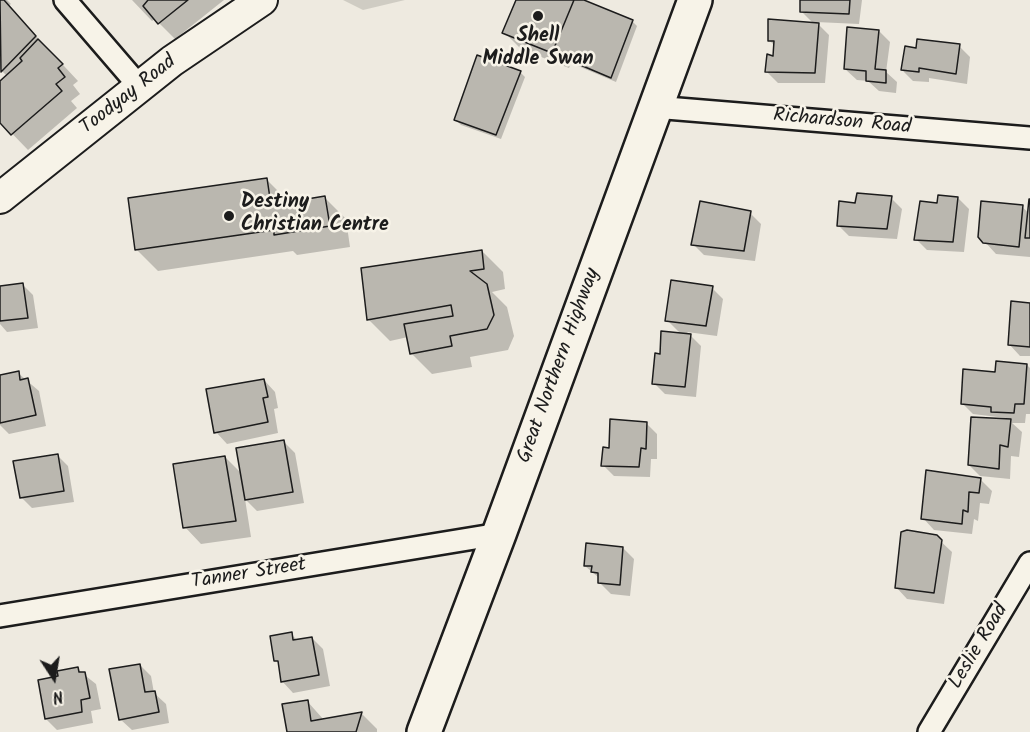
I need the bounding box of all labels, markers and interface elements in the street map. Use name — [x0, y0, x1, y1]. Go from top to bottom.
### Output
marker: Shell Middle Swan — [531, 9, 545, 23]
place label: Shell Middle Swan — [482, 26, 594, 73]
street label: Toodyay Road — [76, 51, 182, 141]
street label: Richardson Road — [772, 105, 912, 141]
place label: Destiny Christian Centre — [241, 192, 389, 239]
marker: Destiny Christian Centre — [222, 209, 236, 223]
street label: Great Northern Highway — [514, 265, 606, 467]
street label: Tanner Street — [190, 554, 308, 596]
street label: Leslie Road — [945, 600, 1015, 694]
north arrow — [24, 648, 84, 708]
text: N — [50, 683, 65, 709]

